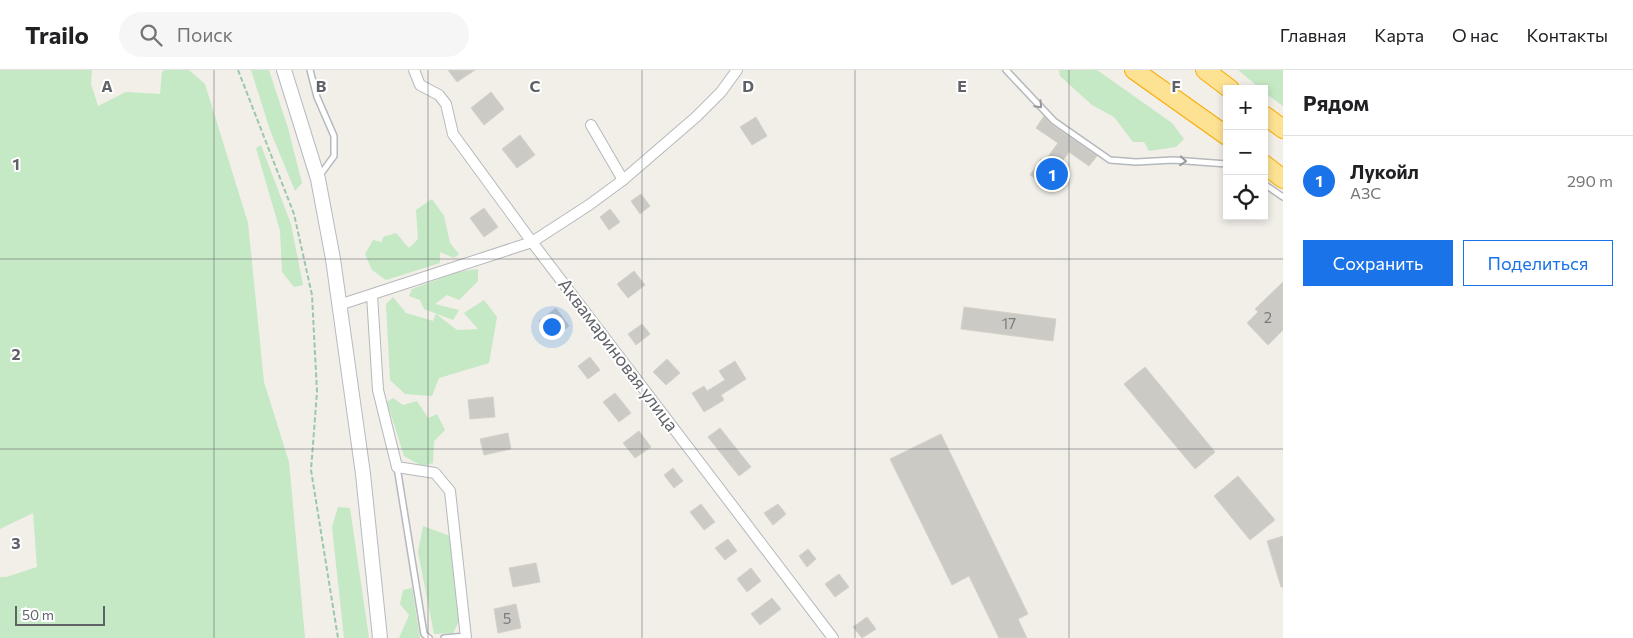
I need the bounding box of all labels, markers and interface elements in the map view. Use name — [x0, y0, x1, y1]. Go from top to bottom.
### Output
search box — [119, 12, 469, 57]
text: Trailo — [25, 20, 89, 49]
icon: search — [137, 21, 165, 49]
text: Поиск — [177, 23, 233, 46]
text: Главная — [1280, 24, 1346, 46]
text: Карта — [1374, 24, 1424, 46]
text: О нас — [1452, 24, 1499, 46]
text: Контакты — [1527, 24, 1608, 46]
text: A — [101, 76, 113, 95]
text: B — [316, 76, 327, 95]
text: C — [530, 76, 541, 95]
text: D — [742, 76, 754, 95]
text: E — [957, 76, 967, 95]
text: F — [1171, 76, 1181, 95]
map controls — [1223, 85, 1268, 220]
button: + — [1223, 85, 1268, 130]
text: Рядом — [1303, 90, 1369, 115]
one-way arrow — [1033, 100, 1042, 109]
button: − — [1223, 130, 1268, 175]
text: 1 — [12, 154, 20, 173]
pin: 1 — [1036, 155, 1068, 193]
one-way arrow — [1179, 155, 1187, 166]
text: Лукойл — [1350, 160, 1419, 183]
text: 1 — [1315, 171, 1323, 190]
text: 290 m — [1567, 171, 1613, 190]
button: locate — [1223, 175, 1268, 220]
text: АЗС — [1350, 183, 1381, 202]
button: Сохранить — [1303, 240, 1453, 286]
button: Поделиться — [1463, 240, 1613, 286]
street label: Аквамариновая улица — [554, 274, 684, 435]
house number: 2 — [1264, 308, 1272, 326]
your location — [539, 314, 565, 340]
house number: 17 — [1002, 314, 1016, 332]
text: 2 — [11, 344, 21, 363]
text: 3 — [11, 533, 21, 552]
scale bar — [15, 603, 105, 626]
text: 50 m — [22, 606, 54, 623]
house number: 5 — [503, 609, 511, 627]

